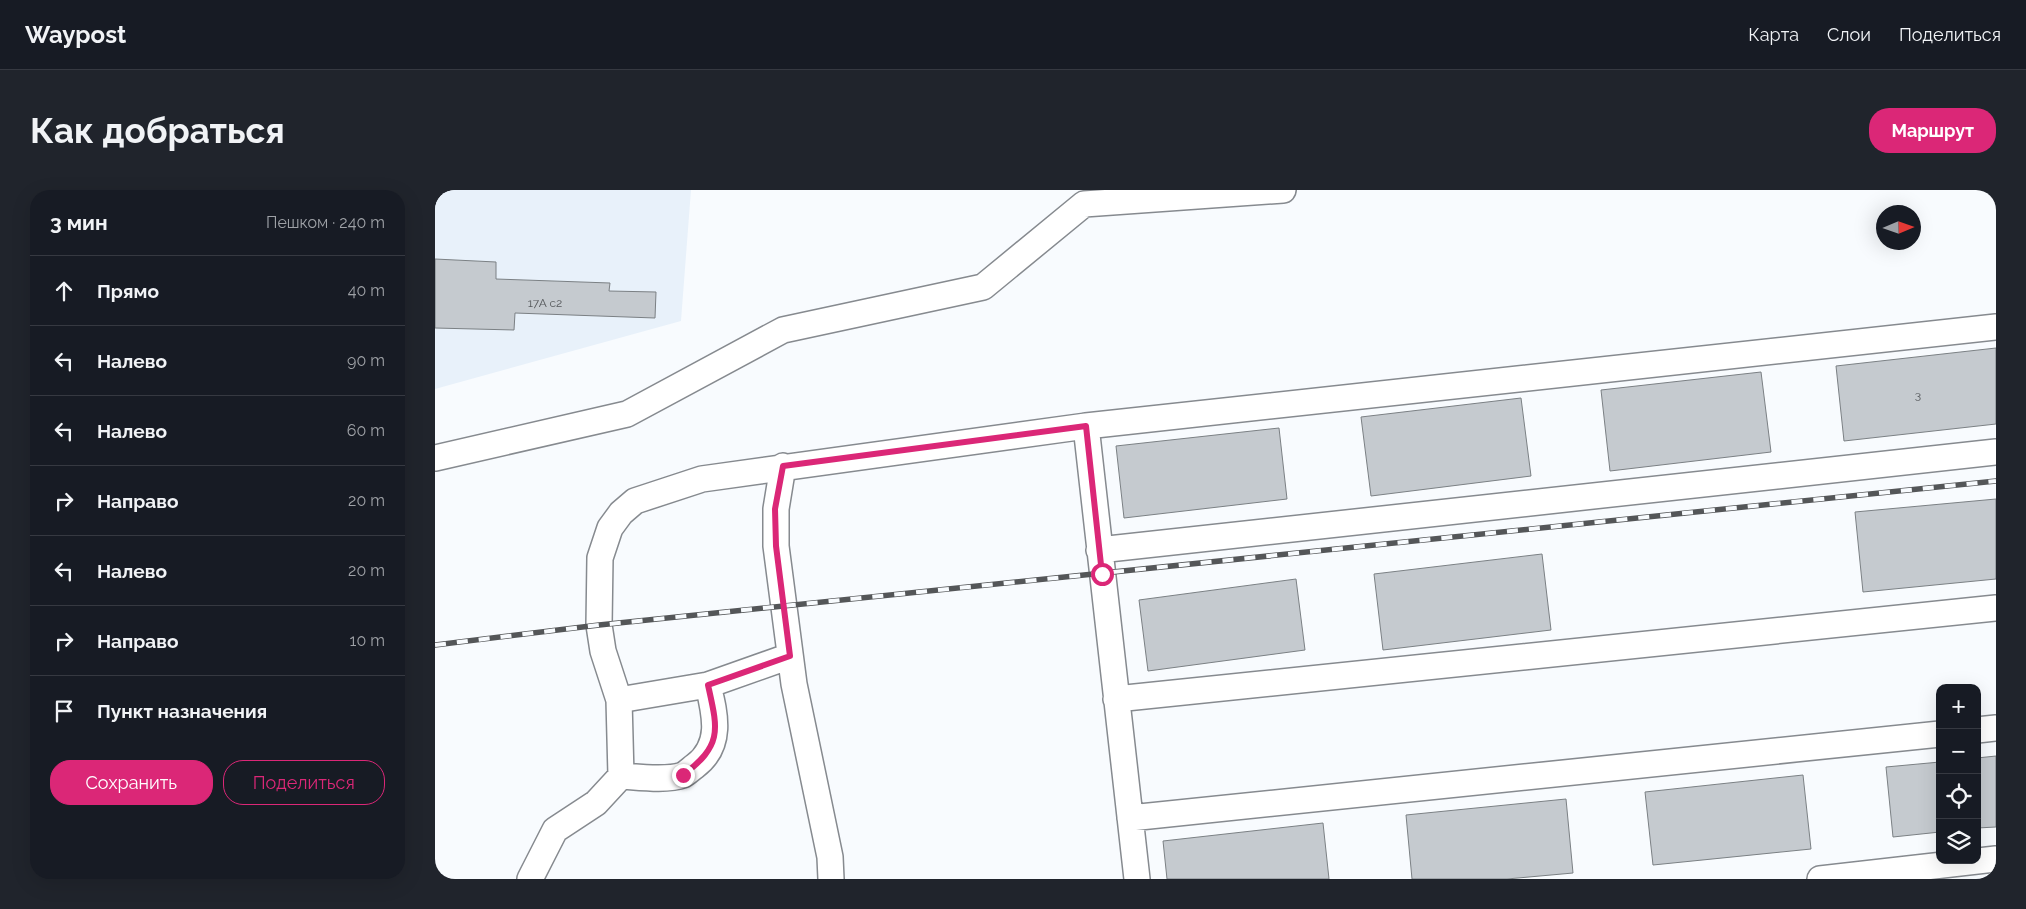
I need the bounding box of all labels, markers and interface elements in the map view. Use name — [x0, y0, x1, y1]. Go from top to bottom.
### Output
text: Waypost — [25, 20, 126, 49]
text: Карта — [1748, 24, 1799, 45]
text: Слои — [1827, 24, 1871, 45]
text: Поделиться — [1899, 24, 2001, 45]
button: Маршрут — [1869, 108, 1996, 153]
text: Как добраться — [30, 110, 285, 151]
north arrow — [1876, 205, 1921, 250]
text: 3 мин — [50, 210, 108, 235]
text: Пешком · 240 m — [266, 213, 385, 232]
icon: ahead — [50, 277, 78, 305]
text: Прямо — [97, 280, 159, 302]
text: 40 m — [348, 281, 385, 300]
house number: 17А с2 — [528, 296, 562, 310]
icon: left — [50, 347, 78, 375]
text: Налево — [97, 350, 167, 372]
text: 90 m — [347, 351, 385, 370]
house number: 3 — [1915, 388, 1921, 402]
icon: left — [50, 417, 78, 445]
text: Налево — [97, 420, 167, 442]
text: 60 m — [347, 421, 385, 440]
icon: right — [50, 487, 78, 515]
text: Направо — [97, 490, 178, 512]
text: 20 m — [348, 491, 385, 510]
icon: left — [50, 557, 78, 585]
text: Налево — [97, 560, 167, 582]
text: 20 m — [348, 561, 385, 580]
route start — [1091, 563, 1114, 586]
icon: right — [50, 627, 78, 655]
text: Направо — [97, 630, 178, 652]
text: 10 m — [350, 631, 385, 650]
map controls — [1936, 684, 1981, 864]
button: + — [1936, 684, 1981, 729]
icon: arrive — [50, 697, 78, 725]
text: Пункт назначения — [97, 700, 267, 722]
button: − — [1936, 729, 1981, 774]
button: Сохранить — [50, 760, 213, 805]
button: Поделиться — [223, 760, 385, 805]
route end — [672, 764, 695, 787]
button: locate — [1936, 774, 1981, 819]
button: layers — [1936, 819, 1981, 864]

